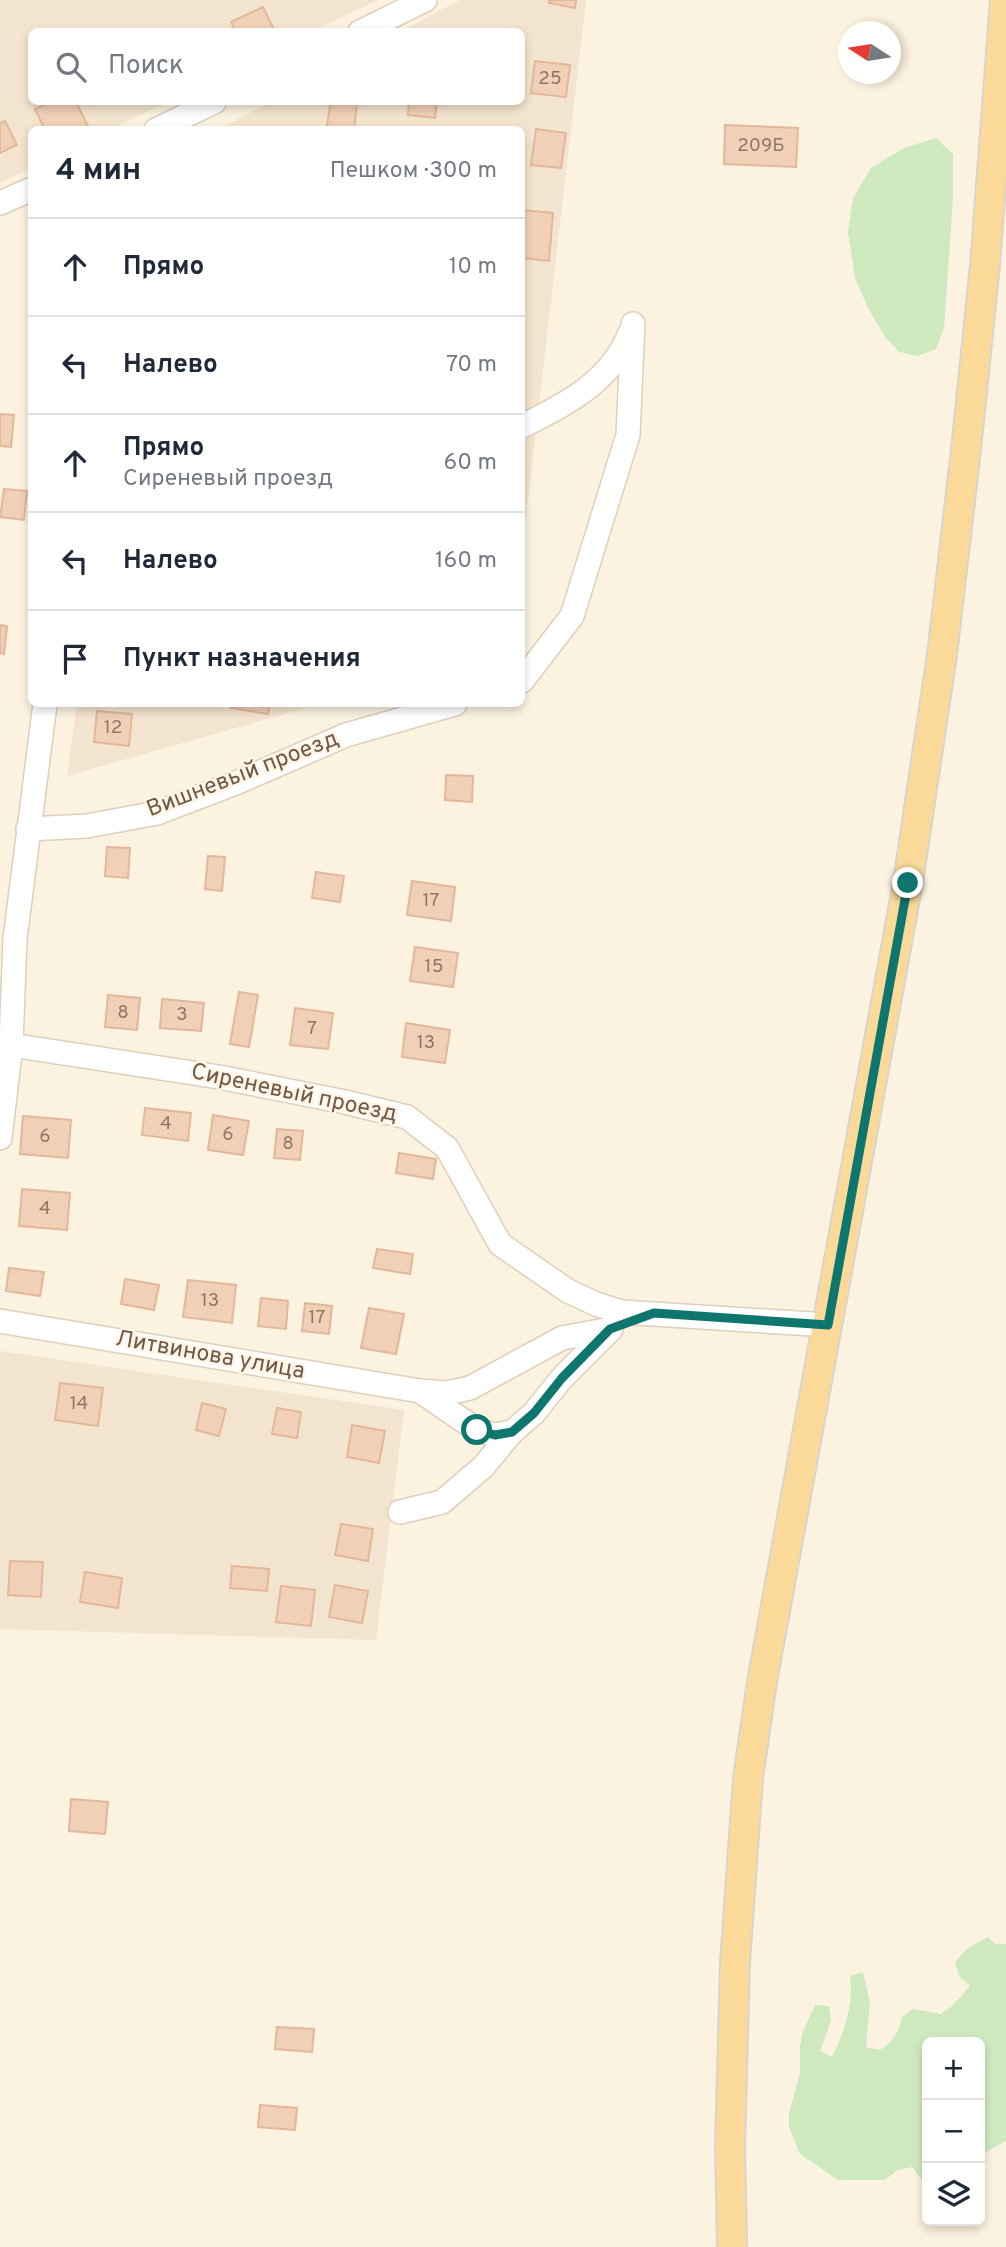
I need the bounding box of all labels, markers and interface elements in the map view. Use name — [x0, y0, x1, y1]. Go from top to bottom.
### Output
north arrow — [838, 21, 901, 84]
search box — [28, 28, 525, 105]
icon: search — [52, 48, 90, 86]
text: Поиск — [108, 50, 184, 83]
house number: 25 — [538, 67, 562, 91]
house number: 209Б — [737, 134, 785, 158]
text: 4 мин — [56, 153, 141, 190]
text: Пешком · 300 m — [330, 157, 497, 186]
icon: ahead — [56, 248, 94, 286]
text: Прямо — [123, 251, 204, 284]
text: 10 m — [449, 253, 497, 282]
icon: left — [56, 346, 94, 384]
text: Налево — [123, 349, 218, 382]
text: 70 m — [446, 351, 497, 380]
text: Прямо — [123, 432, 204, 465]
icon: ahead — [56, 444, 94, 482]
text: 60 m — [444, 449, 497, 478]
text: Сиреневый проезд — [123, 465, 333, 494]
icon: left — [56, 542, 94, 580]
text: Налево — [123, 545, 218, 578]
text: 160 m — [435, 547, 497, 576]
icon: arrive — [56, 640, 94, 678]
text: Пункт назначения — [123, 643, 361, 676]
house number: 12 — [104, 716, 122, 740]
street label: Вишневый проезд — [143, 725, 343, 825]
route end — [892, 867, 923, 898]
house number: 17 — [423, 889, 440, 913]
house number: 15 — [425, 955, 443, 979]
house number: 8 — [117, 1001, 129, 1025]
house number: 3 — [176, 1003, 188, 1027]
house number: 7 — [307, 1017, 317, 1041]
house number: 13 — [417, 1031, 435, 1055]
street label: Сиреневый проезд — [188, 1058, 400, 1130]
house number: 4 — [160, 1112, 172, 1136]
house number: 6 — [222, 1123, 234, 1147]
house number: 6 — [39, 1125, 51, 1149]
house number: 8 — [282, 1132, 294, 1156]
house number: 4 — [39, 1197, 51, 1221]
house number: 13 — [201, 1289, 219, 1313]
house number: 17 — [309, 1306, 326, 1330]
street label: Литвинова улица — [113, 1325, 307, 1387]
house number: 14 — [70, 1392, 88, 1416]
route start — [461, 1414, 492, 1445]
map controls — [922, 2037, 985, 2226]
button: + — [922, 2037, 985, 2100]
button: − — [922, 2100, 985, 2163]
button: layers — [922, 2163, 985, 2226]

